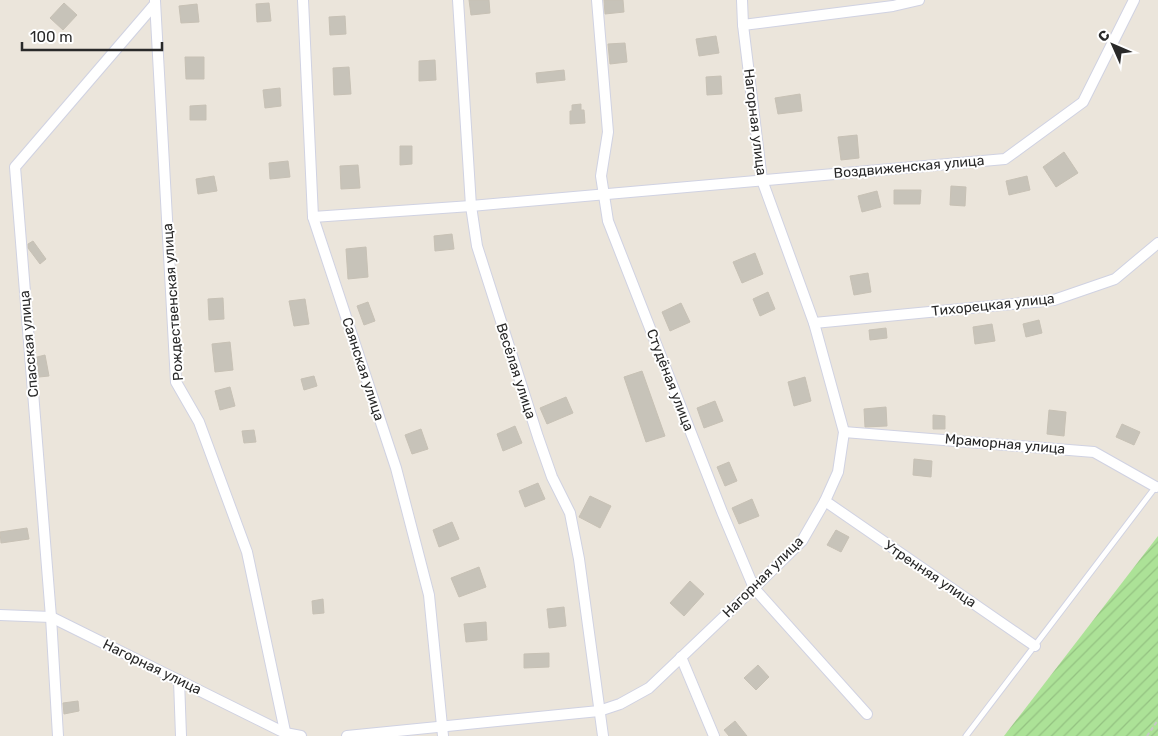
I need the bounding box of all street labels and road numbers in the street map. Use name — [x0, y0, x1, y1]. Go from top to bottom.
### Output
street label: Нагорная улица — [740, 68, 770, 176]
street label: Воздвиженская улица — [833, 152, 985, 182]
street label: Рождественская улица — [159, 223, 187, 381]
street label: Спасская улица — [16, 290, 42, 398]
street label: Тихорецкая улица — [931, 290, 1055, 320]
street label: Саянская улица — [338, 315, 388, 423]
street label: Весёлая улица — [492, 321, 540, 421]
street label: Студёная улица — [643, 327, 697, 433]
street label: Мраморная улица — [944, 430, 1066, 458]
street label: Нагорная улица — [719, 533, 807, 621]
street label: Утренняя улица — [881, 537, 979, 611]
street label: Нагорная улица — [100, 636, 204, 698]

